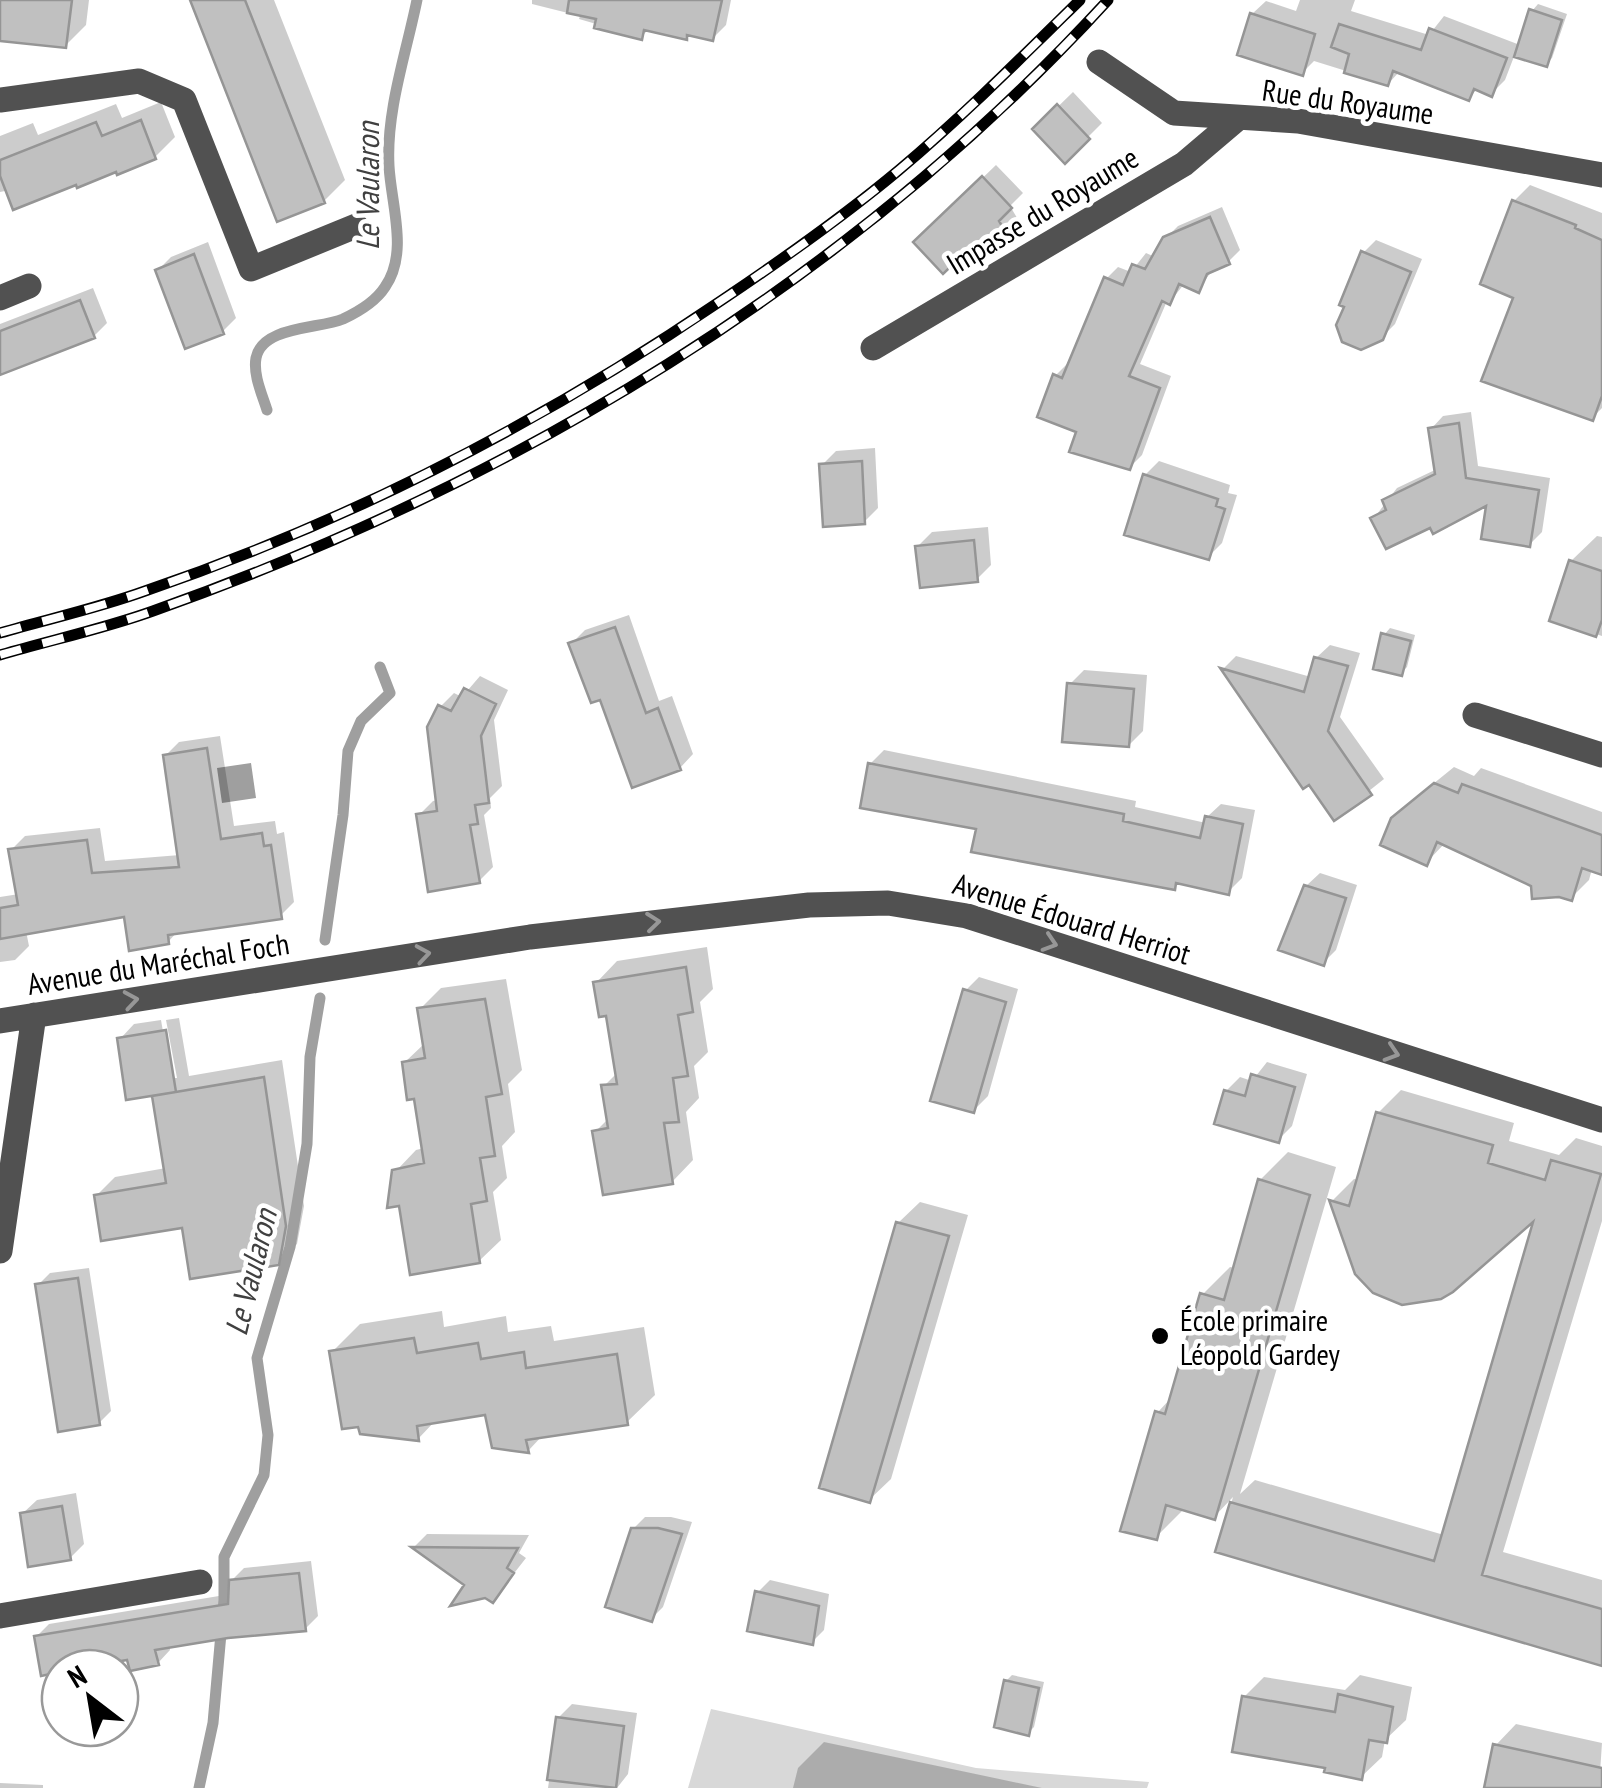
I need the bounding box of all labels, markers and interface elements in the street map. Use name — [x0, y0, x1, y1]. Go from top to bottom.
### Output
street label: Rue du Royaume — [1260, 70, 1436, 132]
water label: Le Vaularon — [346, 120, 388, 250]
street label: Impasse du Royaume — [939, 137, 1145, 283]
street label: Avenue Édouard Herriot — [949, 863, 1196, 973]
one-way arrow — [645, 912, 661, 933]
street label: Avenue du Maréchal Foch — [24, 923, 292, 1003]
one-way arrow — [1041, 931, 1058, 951]
one-way arrow — [415, 944, 432, 965]
one-way arrow — [122, 990, 139, 1011]
one-way arrow — [1383, 1041, 1400, 1061]
water label: Le Vaularon — [214, 1203, 286, 1339]
place label: École primaire Léopold Gardey — [1180, 1300, 1340, 1373]
marker: École primaire Léopold Gardey — [1149, 1325, 1171, 1347]
north arrow — [40, 1648, 140, 1748]
text: N — [61, 1656, 93, 1696]

